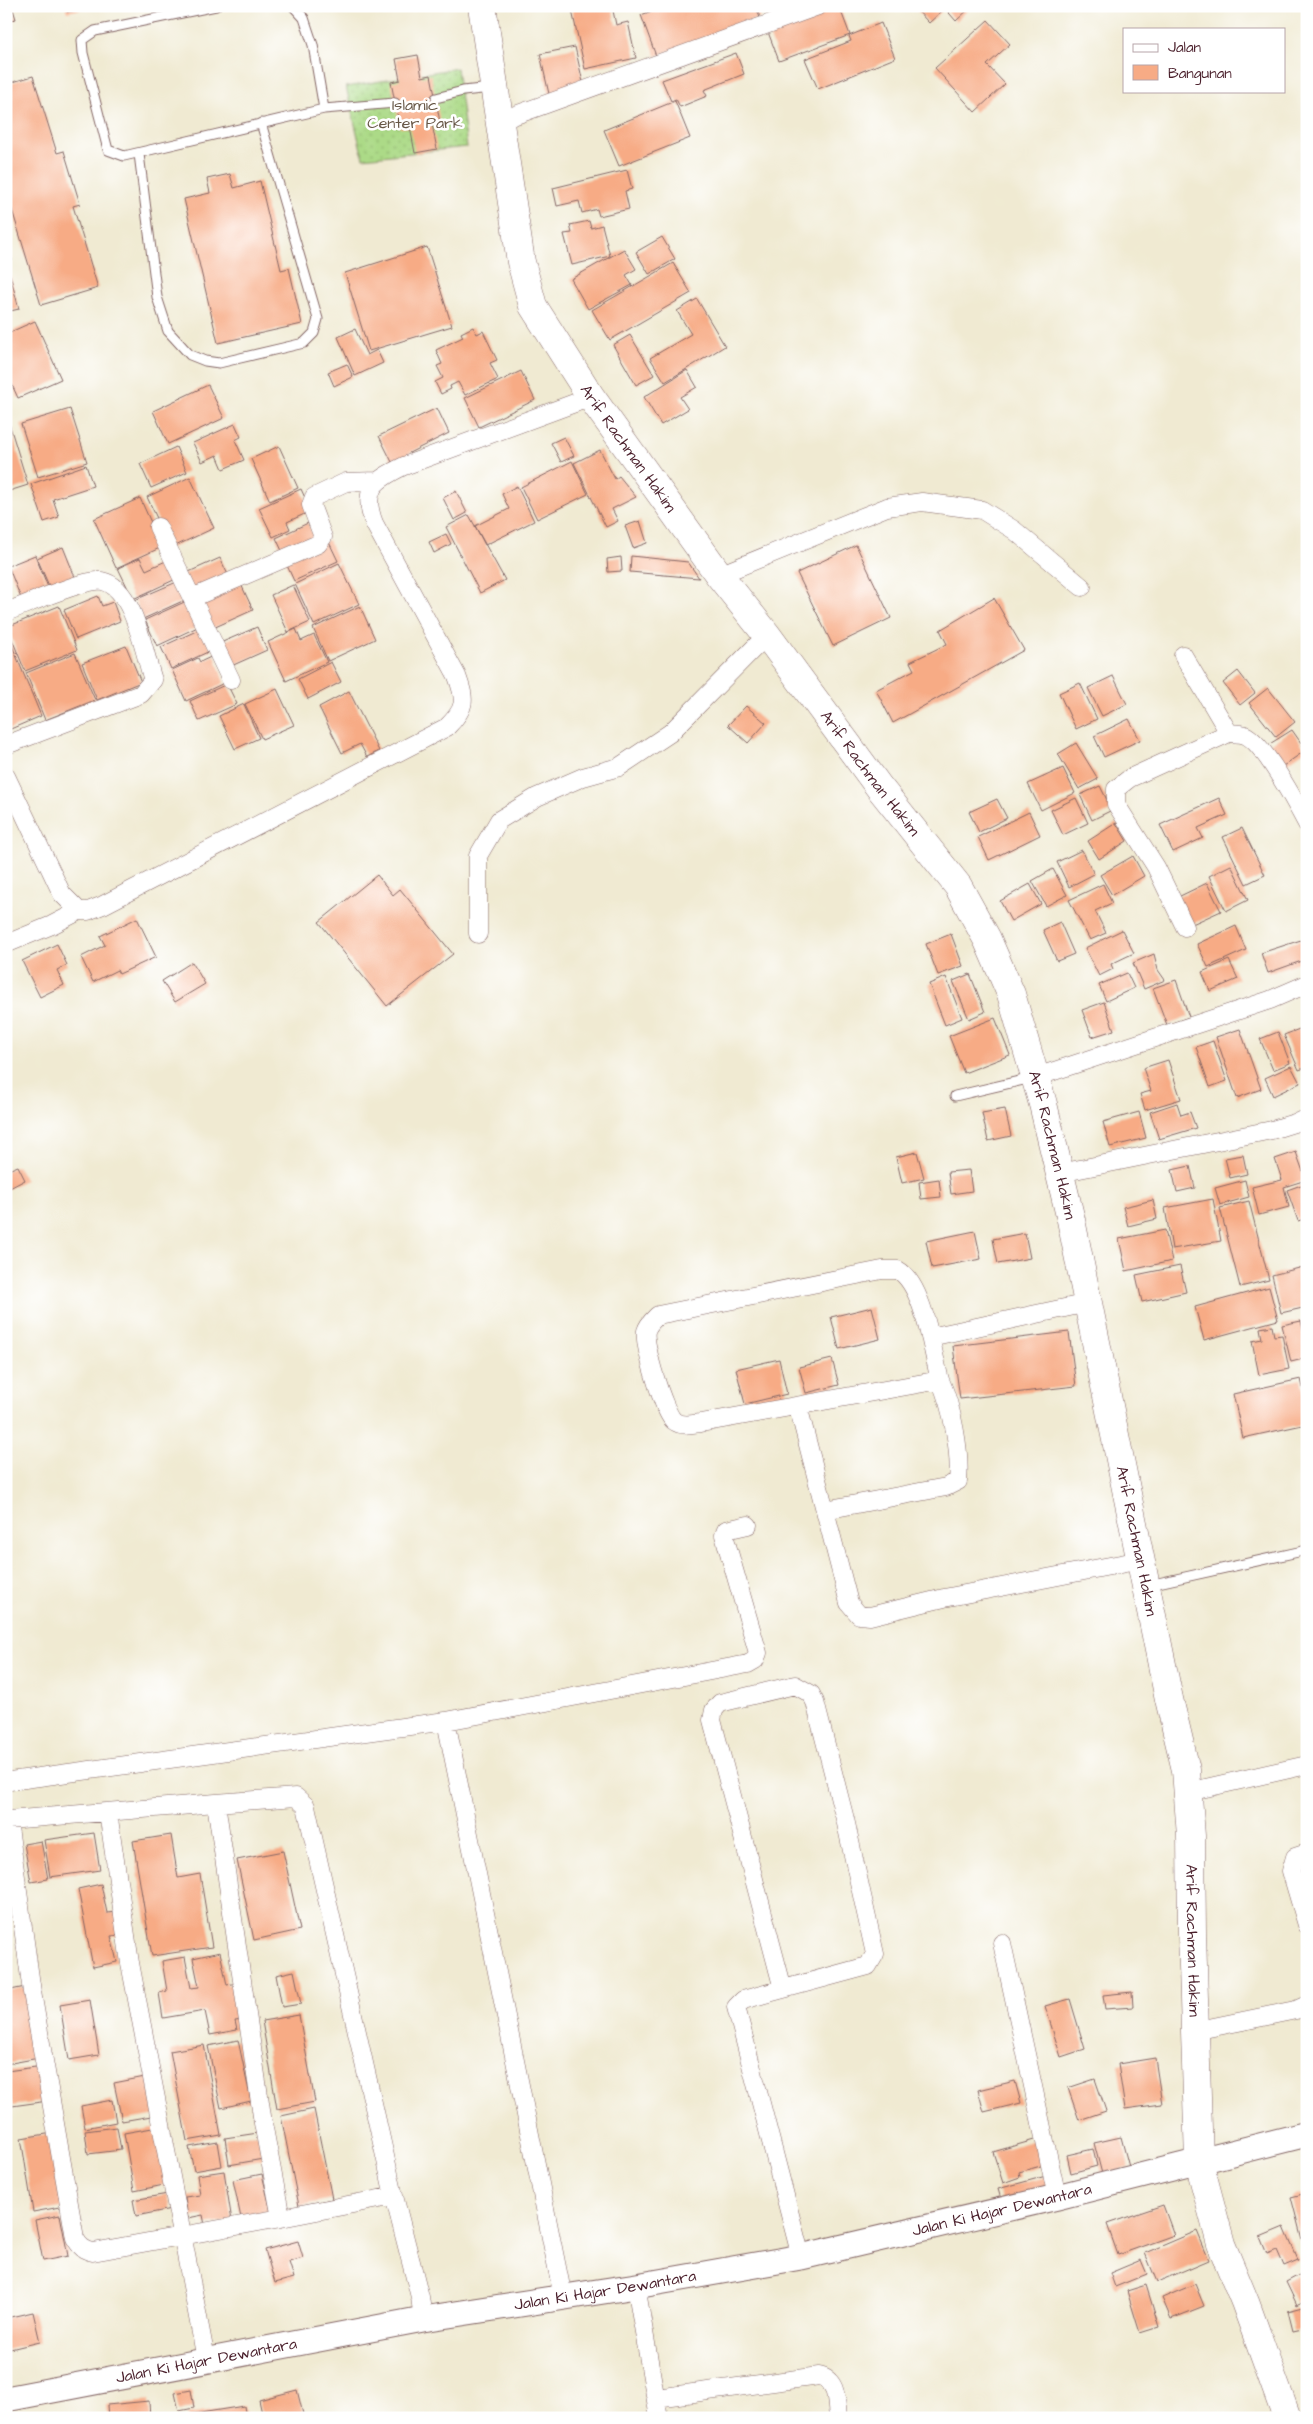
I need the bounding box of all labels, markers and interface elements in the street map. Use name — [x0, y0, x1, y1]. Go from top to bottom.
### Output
legend — [1123, 28, 1286, 92]
text: Jalan — [1168, 37, 1202, 58]
text: Bangunan — [1168, 63, 1232, 85]
park label: Islamic Center Park — [367, 94, 463, 134]
street label: Arif Rachman Hakim — [575, 380, 682, 517]
street label: Arif Rachman Hakim — [815, 706, 925, 841]
street label: Arif Rachman Hakim — [1023, 1068, 1082, 1222]
street label: Arif Rachman Hakim — [1111, 1464, 1163, 1618]
street label: Arif Rachman Hakim — [1180, 1864, 1206, 2018]
street label: Jalan Ki Hajar Dewantara — [910, 2178, 1094, 2242]
street label: Jalan Ki Hajar Dewantara — [513, 2265, 698, 2316]
street label: Jalan Ki Hajar Dewantara — [114, 2332, 299, 2389]

